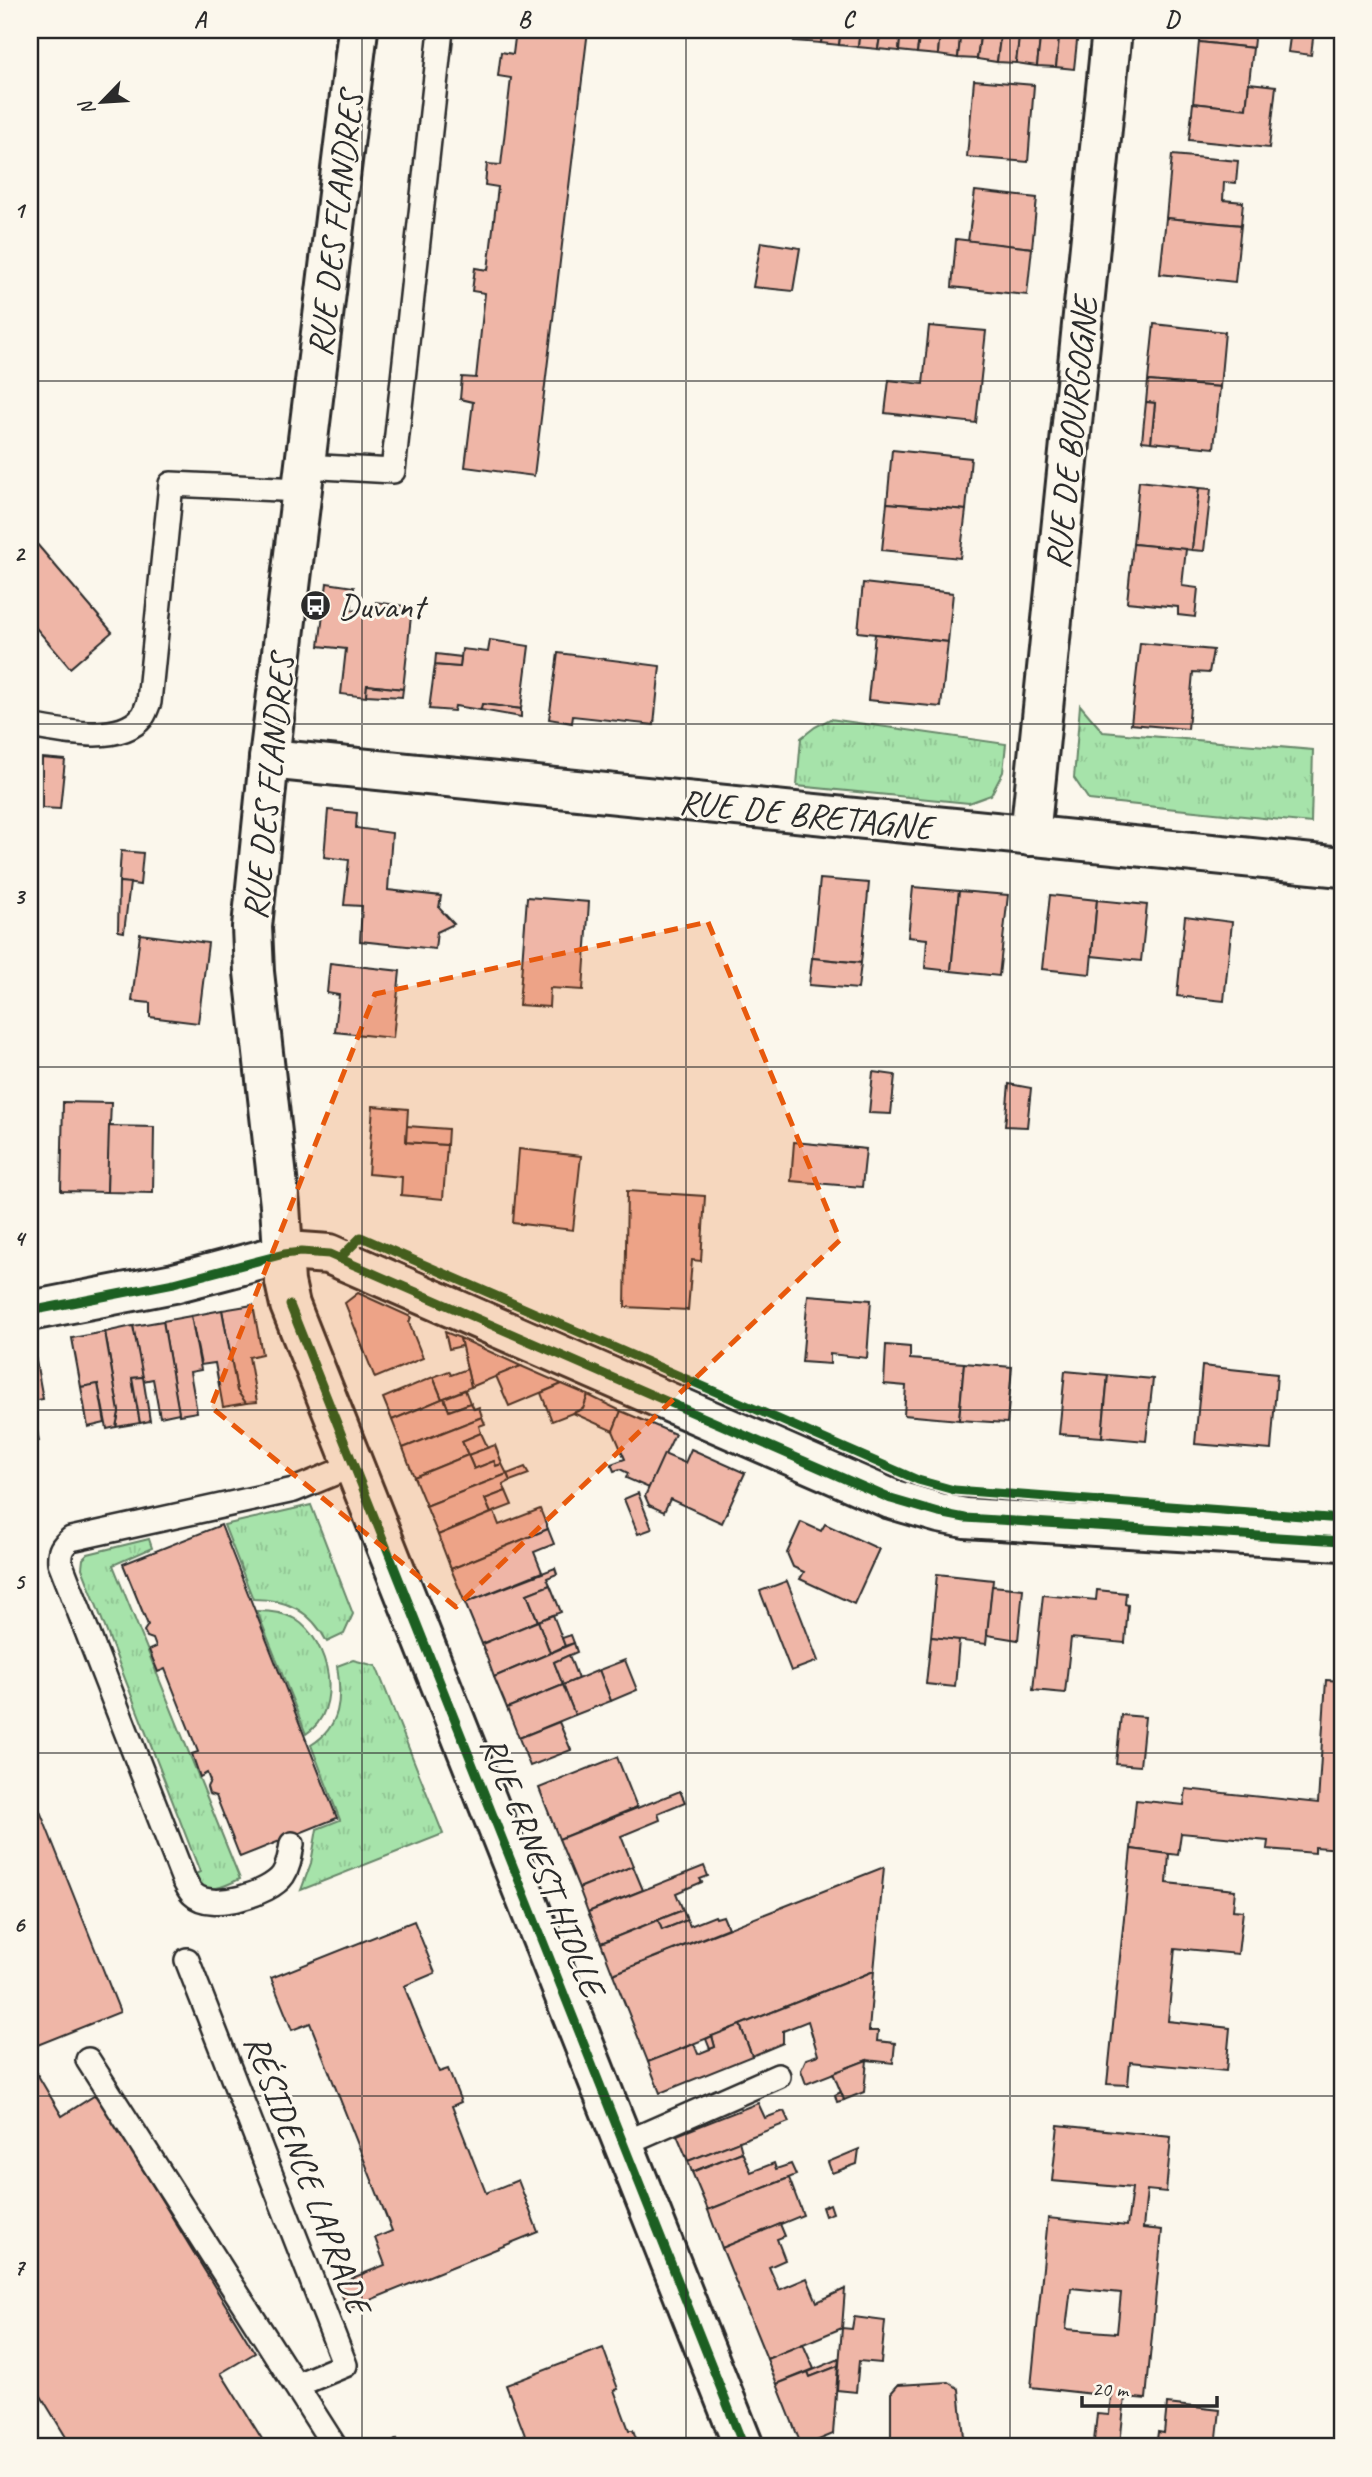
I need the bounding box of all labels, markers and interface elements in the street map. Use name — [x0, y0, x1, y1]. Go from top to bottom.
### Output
text: A — [194, 5, 208, 34]
text: B — [518, 5, 532, 34]
text: C — [843, 5, 857, 34]
text: D — [1165, 5, 1181, 34]
north arrow — [66, 66, 136, 136]
street label: RUE DES FLANDRES — [297, 84, 375, 359]
text: N — [73, 95, 101, 119]
text: 1 — [14, 196, 27, 225]
street label: RUE DE BOURGOGNE — [1035, 291, 1109, 571]
text: 2 — [14, 539, 27, 568]
place label: Duvant — [338, 584, 429, 629]
bus stop icon: Duvant — [298, 589, 332, 623]
street label: RUE DES FLANDRES — [232, 647, 305, 922]
street label: RUE DE BRETAGNE — [677, 779, 939, 851]
text: 3 — [14, 882, 27, 911]
text: 4 — [14, 1224, 27, 1253]
text: 5 — [14, 1567, 26, 1596]
street label: RUE ERNEST HIOLLE — [470, 1730, 617, 2007]
text: 6 — [14, 1910, 27, 1939]
street label: RÉSIDENCE LAPRADE — [234, 2028, 383, 2324]
text: 7 — [14, 2253, 27, 2282]
scale bar — [1082, 2365, 1216, 2409]
text: 20 m — [1092, 2376, 1130, 2402]

